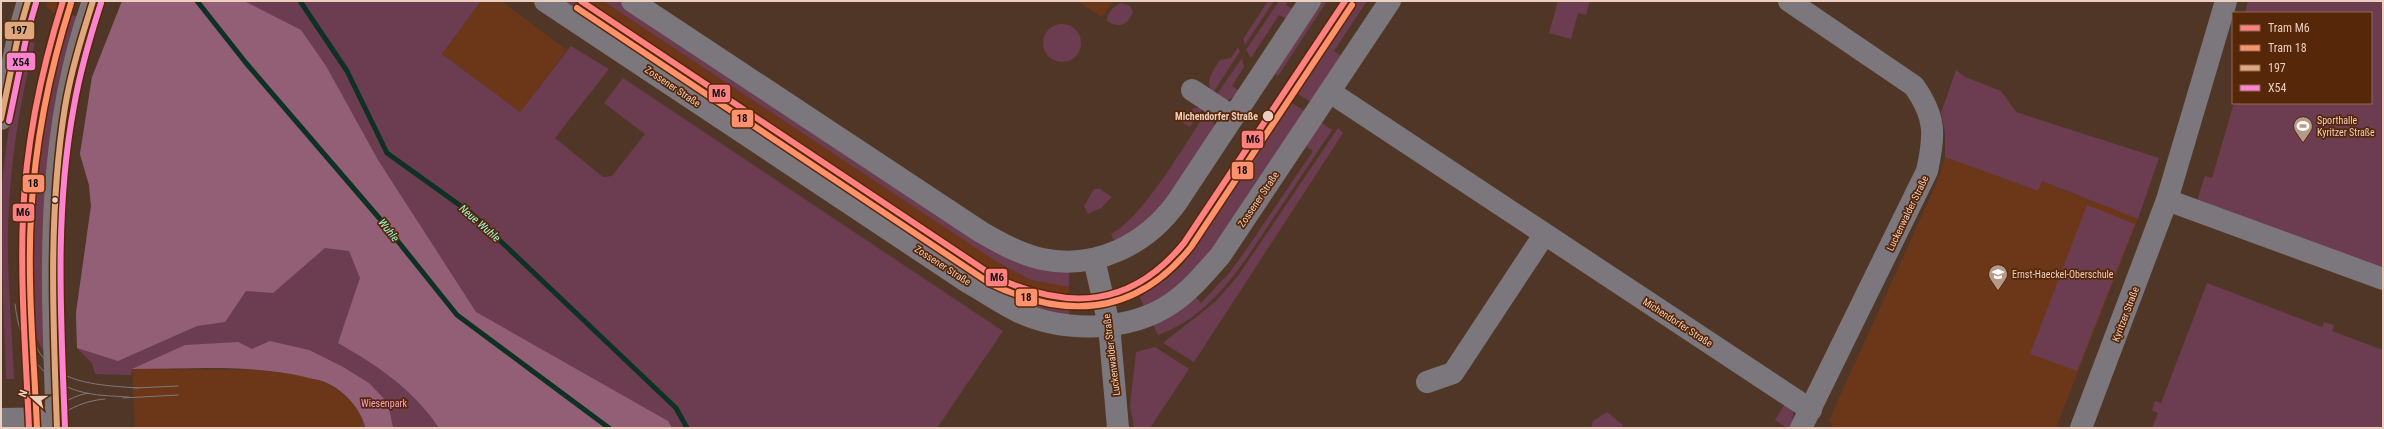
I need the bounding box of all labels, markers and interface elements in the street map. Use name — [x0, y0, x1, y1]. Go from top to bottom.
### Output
legend — [2232, 12, 2372, 104]
line badge: 197 — [4, 21, 35, 40]
text: Tram M6 — [2268, 21, 2310, 35]
text: 197 — [11, 24, 28, 37]
text: Tram 18 — [2268, 41, 2307, 55]
line badge: X54 — [6, 52, 36, 71]
text: X54 — [12, 56, 30, 69]
text: 197 — [2268, 61, 2286, 75]
street label: Zossener Straße — [643, 64, 703, 109]
text: X54 — [2268, 81, 2287, 95]
line badge: M6 — [708, 84, 731, 103]
text: M6 — [712, 87, 726, 100]
line badge: 18 — [731, 109, 754, 128]
marker: Michendorfer Straße — [1261, 109, 1275, 123]
place label: Michendorfer Straße — [1175, 111, 1258, 122]
text: 18 — [736, 112, 748, 125]
sports icon: Sporthalle Kyritzer Straße — [2292, 115, 2314, 143]
place label: Sporthalle Kyritzer Straße — [2317, 115, 2375, 138]
line badge: M6 — [1241, 130, 1264, 149]
text: M6 — [1246, 133, 1260, 146]
line badge: 18 — [1231, 161, 1254, 180]
text: 18 — [1236, 164, 1248, 177]
street label: Zossener Straße — [1236, 169, 1281, 229]
line badge: 18 — [22, 174, 45, 193]
street label: Luckenwalder Straße — [1884, 174, 1931, 253]
text: 18 — [27, 177, 39, 190]
unlabelled marker — [50, 195, 60, 205]
water label: Neue Wuhle — [457, 202, 503, 245]
line badge: M6 — [12, 203, 35, 222]
text: M6 — [16, 206, 30, 219]
water label: Wuhle — [375, 216, 402, 244]
street label: Zossener Straße — [913, 243, 973, 288]
school or university icon: Ernst-Haeckel-Oberschule — [1987, 263, 2009, 291]
line badge: M6 — [985, 268, 1008, 287]
place label: Ernst-Haeckel-Oberschule — [2012, 269, 2114, 280]
text: M6 — [990, 271, 1004, 284]
street label: Kyritzer Straße — [2110, 285, 2141, 343]
line badge: 18 — [1015, 288, 1038, 307]
text: 18 — [1020, 291, 1032, 304]
street label: Michendorfer Straße — [1641, 296, 1715, 349]
street label: Luckenwalder Straße — [1101, 313, 1122, 396]
north arrow — [12, 377, 52, 417]
text: N — [16, 388, 30, 399]
park label: Wiesenpark — [361, 398, 407, 409]

